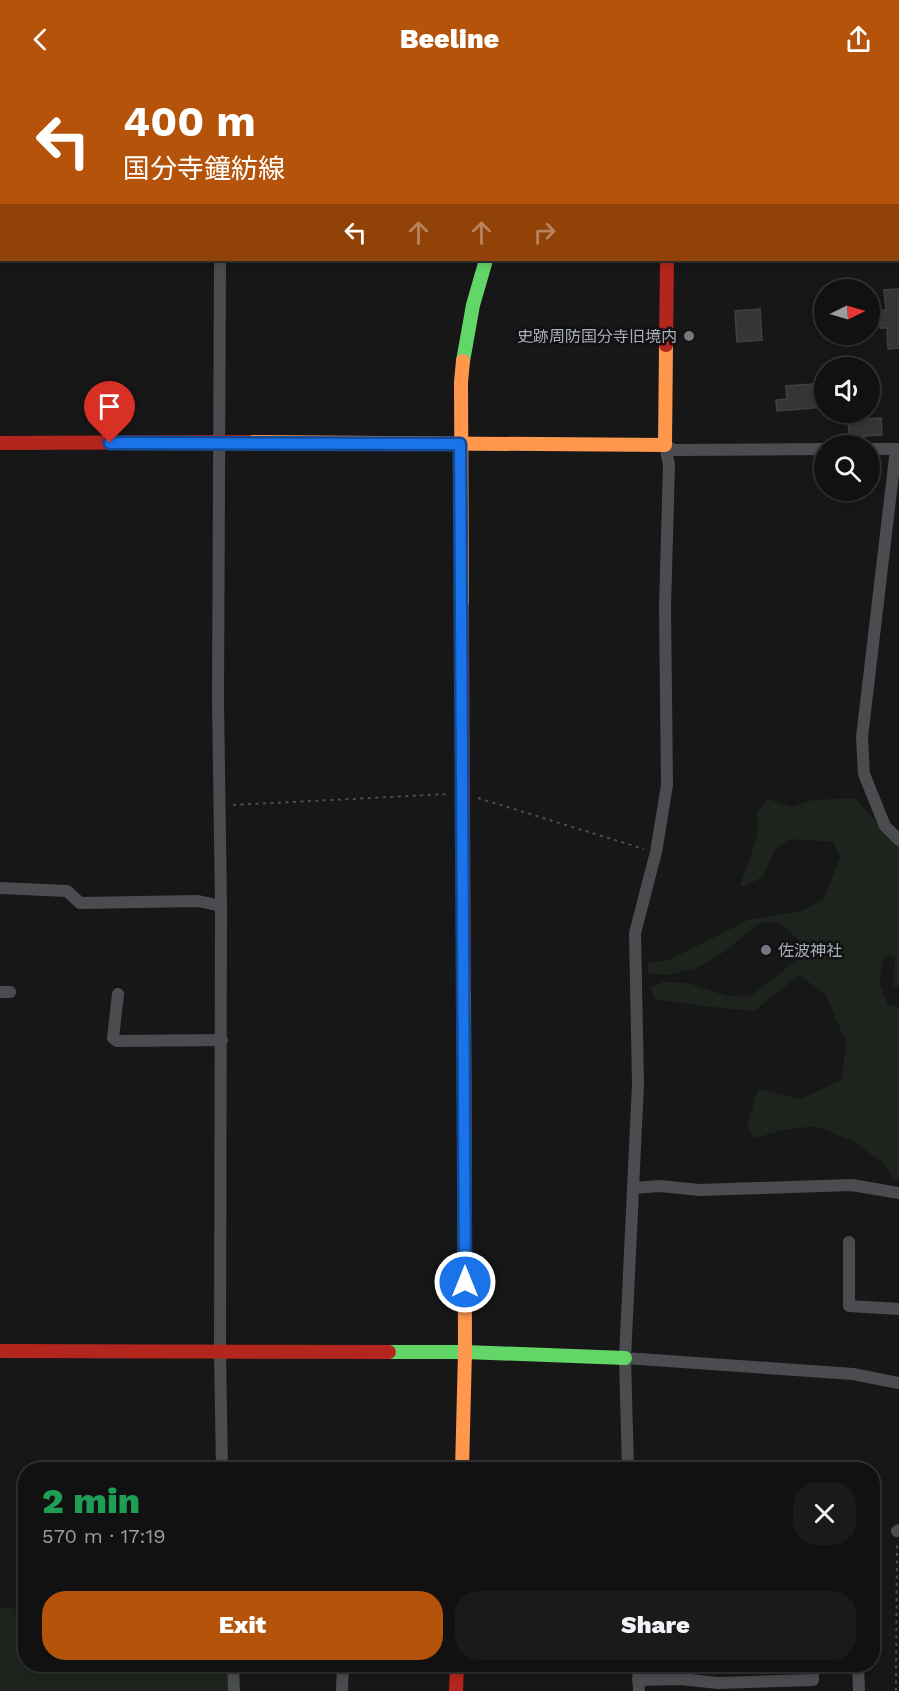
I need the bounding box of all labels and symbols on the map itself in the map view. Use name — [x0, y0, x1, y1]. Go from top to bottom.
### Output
north arrow — [814, 279, 880, 345]
place label: 史跡周防国分寺旧境内 — [517, 327, 677, 346]
marker: 史跡周防国分寺旧境内 — [682, 329, 696, 343]
pin — [84, 381, 135, 443]
place label: 佐波神社 — [778, 941, 842, 960]
marker: 佐波神社 — [759, 943, 773, 957]
position arrow — [433, 1250, 497, 1314]

